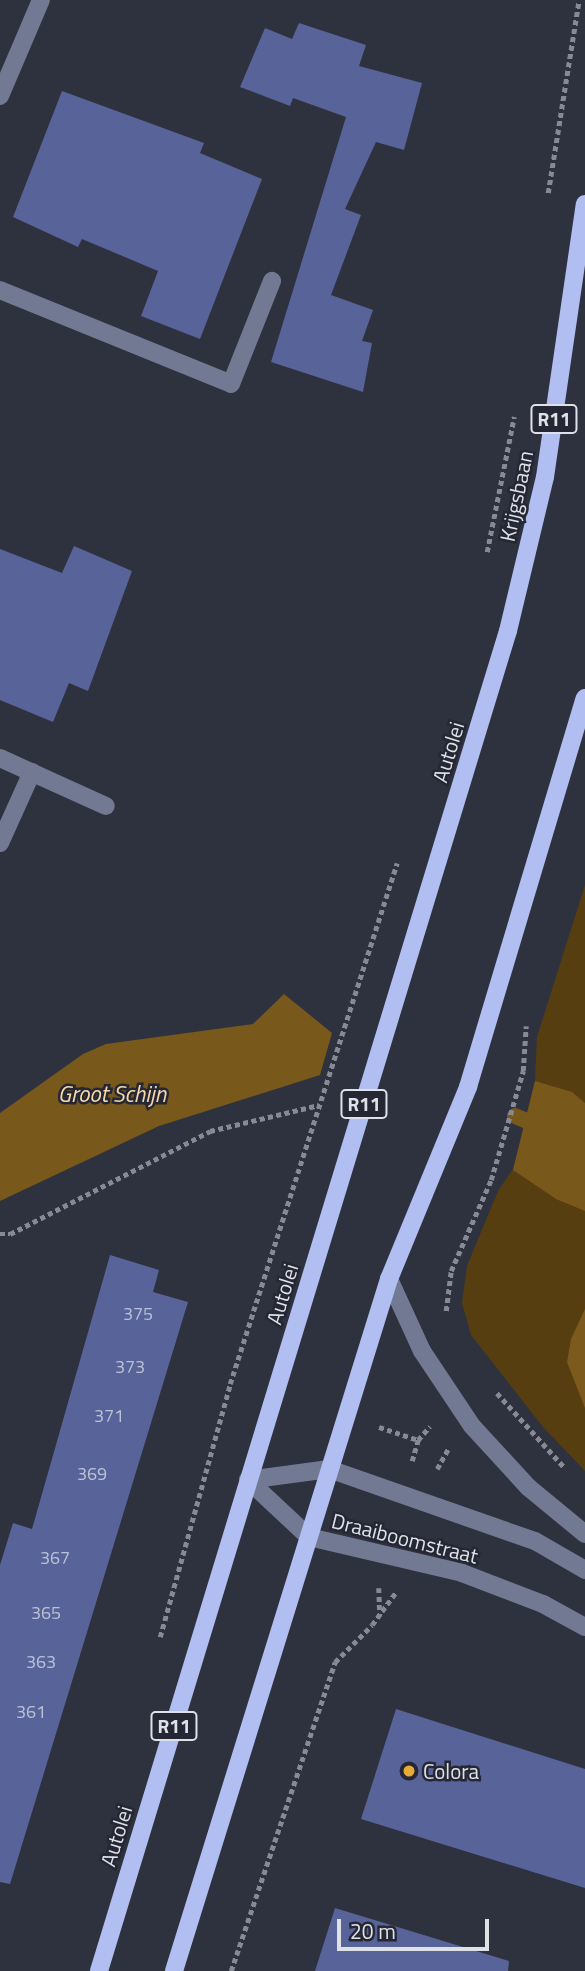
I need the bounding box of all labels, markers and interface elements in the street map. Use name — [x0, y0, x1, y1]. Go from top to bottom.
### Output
road number: R11 — [530, 404, 578, 434]
street label: Krijgsbaan — [494, 448, 538, 544]
street label: Autolei — [427, 719, 469, 785]
water label: Groot Schijn — [58, 1080, 166, 1108]
road number: R11 — [340, 1088, 388, 1120]
street label: Autolei — [261, 1261, 303, 1327]
house number: 375 — [123, 1303, 153, 1325]
house number: 373 — [115, 1356, 145, 1378]
house number: 371 — [94, 1405, 124, 1427]
house number: 369 — [77, 1463, 107, 1485]
street label: Draaiboomstraat — [329, 1508, 481, 1568]
house number: 367 — [40, 1547, 70, 1569]
house number: 365 — [31, 1602, 61, 1624]
house number: 363 — [26, 1651, 56, 1673]
house number: 361 — [16, 1701, 46, 1723]
road number: R11 — [150, 1710, 198, 1742]
place label: Colora — [423, 1758, 479, 1784]
marker: Colora — [401, 1763, 417, 1779]
street label: Autolei — [95, 1803, 137, 1869]
scale bar — [340, 1904, 492, 1948]
text: 20 m — [350, 1915, 396, 1947]

